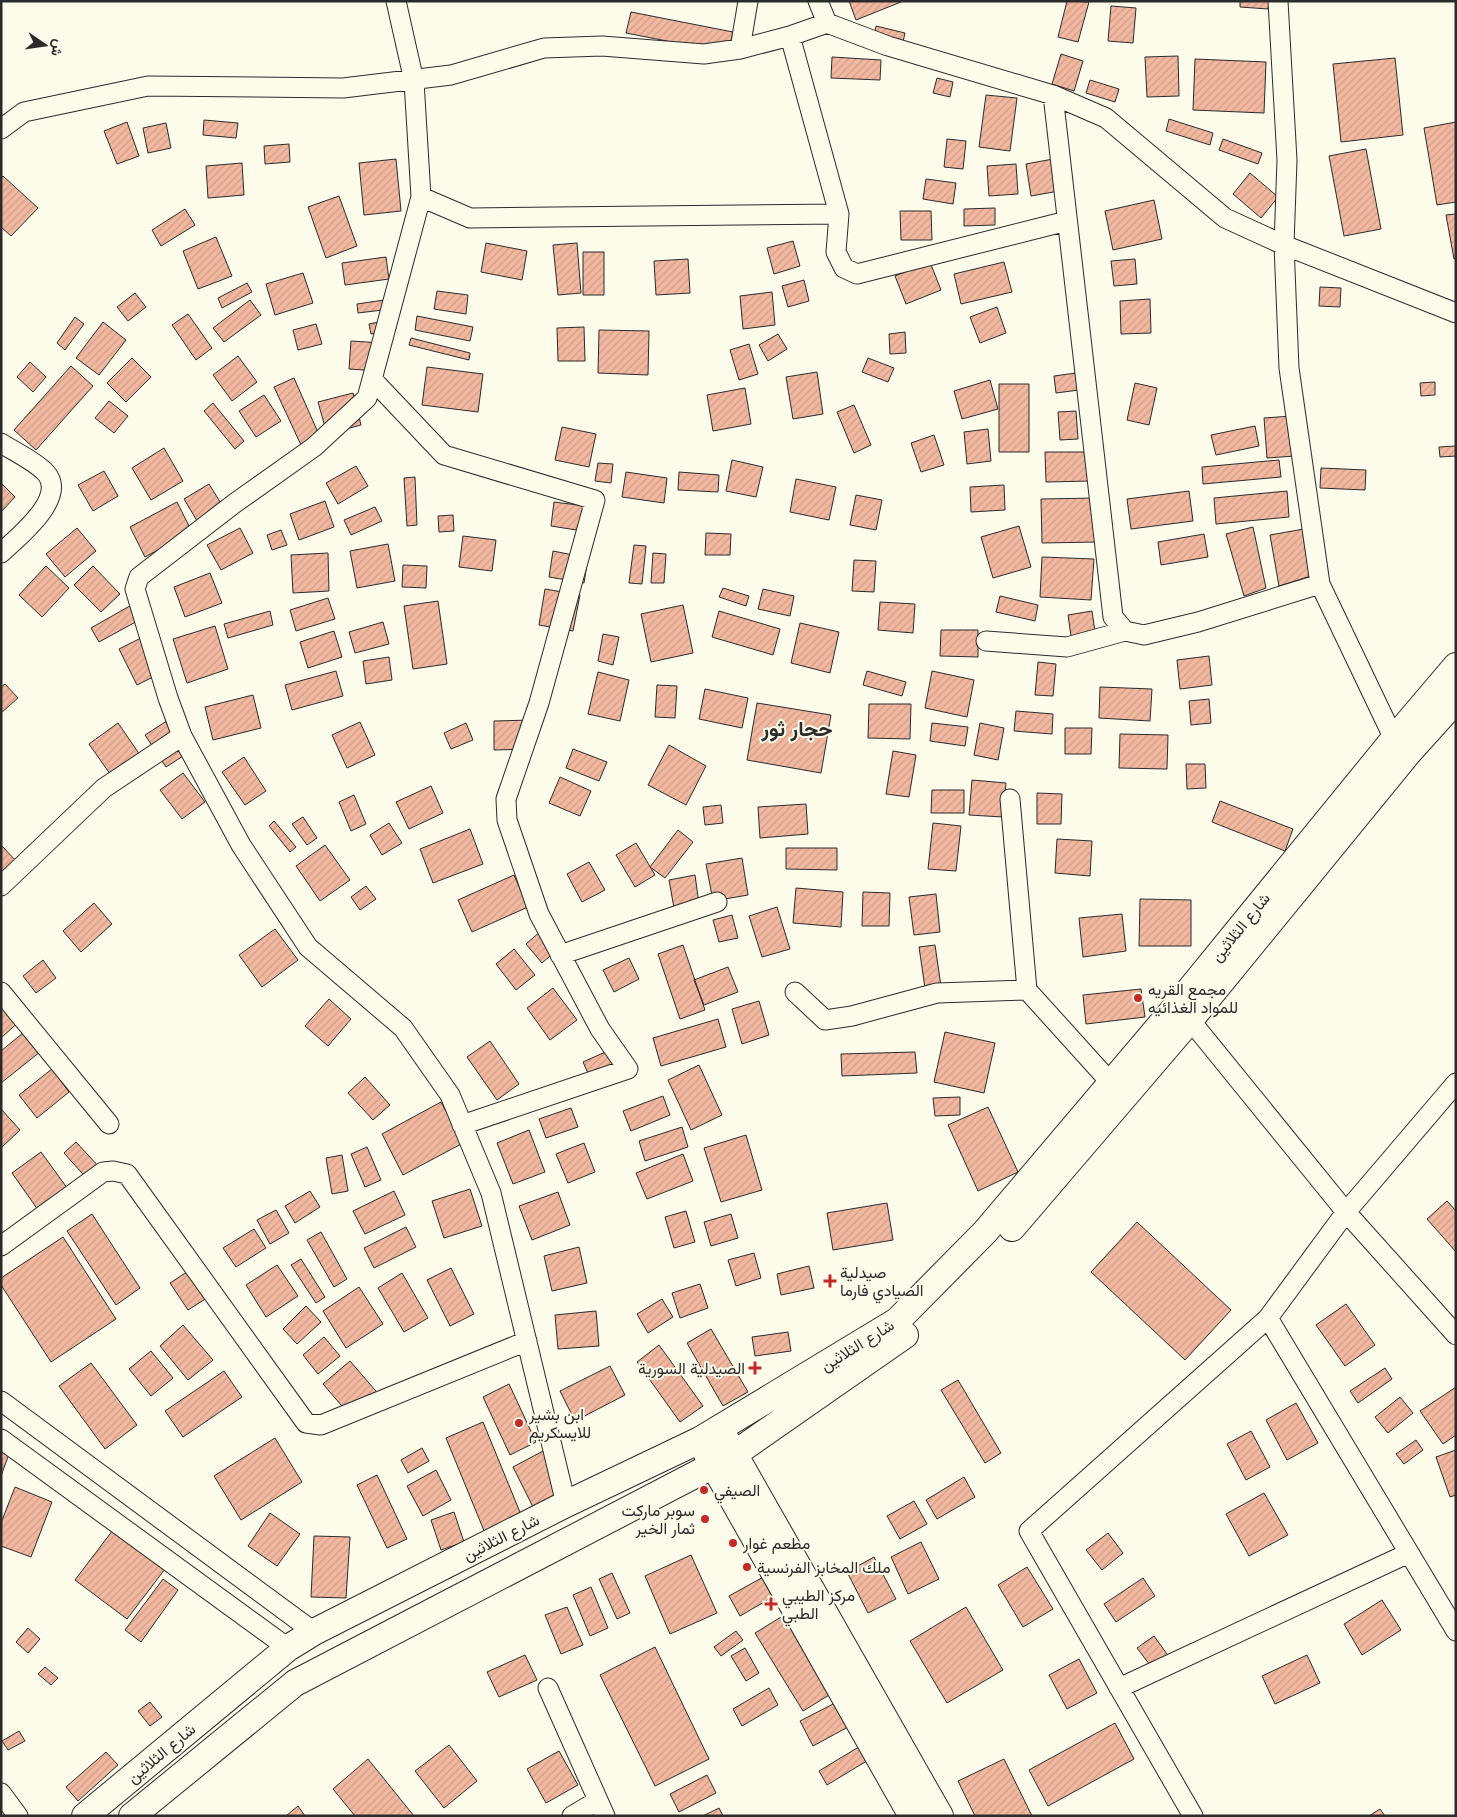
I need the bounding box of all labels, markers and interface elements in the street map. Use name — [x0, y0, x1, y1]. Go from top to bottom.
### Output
north arrow — [20, 20, 70, 70]
text: ش — [47, 38, 68, 58]
district label: حجار ثور — [760, 715, 833, 742]
street label: شارع الثلاثين — [1206, 888, 1275, 967]
place label: مجمع القريه للمواد الغذائيه — [1148, 979, 1238, 1018]
marker: مجمع القريه للمواد الغذائيه — [1132, 992, 1144, 1004]
place label: صيدلية الصيادي فارما — [840, 1262, 924, 1304]
marker: صيدلية الصيادي فارما — [824, 1275, 836, 1287]
street label: شارع الثلاثين — [816, 1314, 899, 1377]
place label: الصيدلية السورية — [638, 1358, 745, 1379]
marker: الصيدلية السورية — [749, 1362, 761, 1374]
place label: ابن بشير للايسكريم — [528, 1404, 591, 1443]
marker: ابن بشير للايسكريم — [513, 1417, 525, 1429]
place label: الصيفي — [714, 1480, 760, 1504]
marker: الصيفي — [698, 1484, 710, 1496]
place label: سوبر ماركت ثمار الخير — [622, 1500, 695, 1539]
street label: شارع الثلاثين — [459, 1509, 544, 1567]
marker: سوبر ماركت ثمار الخير — [699, 1513, 711, 1525]
place label: مطعم غوار — [742, 1533, 810, 1554]
marker: مطعم غوار — [727, 1537, 739, 1549]
place label: ملك المخابز الفرنسية — [757, 1557, 890, 1578]
marker: ملك المخابز الفرنسية — [741, 1561, 753, 1573]
place label: مركز الطيبي الطبي — [782, 1585, 855, 1627]
marker: مركز الطيبي الطبي — [764, 1597, 778, 1611]
street label: شارع الثلاثين — [123, 1719, 201, 1789]

